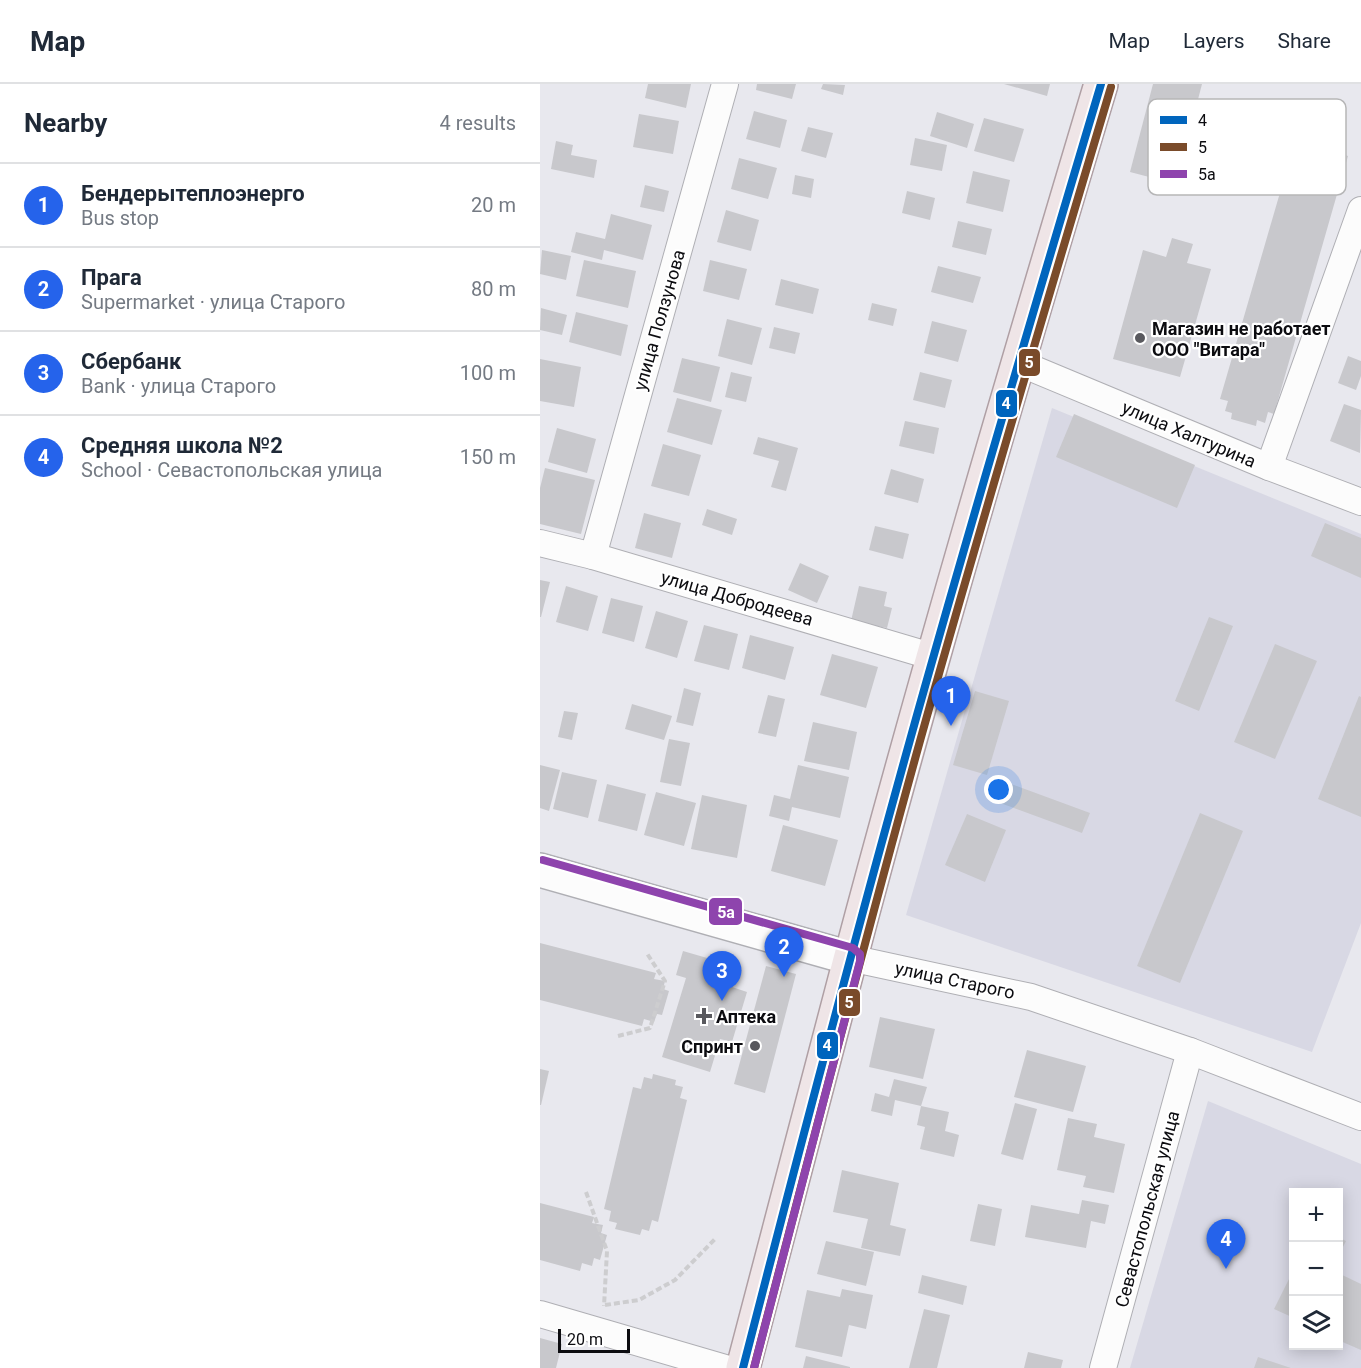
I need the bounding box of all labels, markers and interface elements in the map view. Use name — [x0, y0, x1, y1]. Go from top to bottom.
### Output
text: Map — [30, 25, 85, 58]
text: Map — [1108, 29, 1150, 53]
text: Layers — [1183, 29, 1244, 53]
text: Share — [1277, 29, 1331, 53]
legend — [1148, 99, 1346, 195]
text: Nearby — [24, 108, 107, 138]
text: 4 results — [440, 111, 516, 135]
text: 4 — [1198, 111, 1207, 130]
text: 5 — [1198, 138, 1207, 157]
text: 5а — [1198, 165, 1216, 184]
text: Бендерытеплоэнерго — [81, 181, 305, 206]
text: 1 — [38, 193, 49, 217]
text: 20 m — [471, 193, 516, 217]
text: Bus stop — [81, 206, 159, 230]
street label: улица Ползунова — [629, 247, 689, 393]
text: Прага — [81, 265, 142, 290]
text: 2 — [38, 277, 49, 301]
text: 80 m — [471, 277, 516, 301]
text: Supermarket · улица Старого — [81, 290, 345, 314]
place label: Магазин не работает ООО "Витара" — [1152, 318, 1331, 360]
marker: Магазин не работает ООО "Витара" — [1133, 331, 1147, 345]
line badge: 5 — [1018, 348, 1041, 377]
text: Сбербанк — [81, 349, 181, 374]
text: 5 — [1024, 353, 1034, 372]
text: 3 — [38, 361, 49, 385]
text: 100 m — [460, 361, 516, 385]
text: Bank · улица Старого — [81, 374, 276, 398]
line badge: 4 — [995, 389, 1018, 418]
text: 4 — [1001, 394, 1011, 413]
street label: улица Халтурина — [1119, 396, 1259, 472]
text: Средняя школа №2 — [81, 433, 283, 458]
text: 4 — [38, 445, 49, 469]
text: 150 m — [460, 445, 516, 469]
text: School · Севастопольская улица — [81, 458, 382, 482]
street label: улица Добродеева — [659, 566, 815, 630]
pin: 1 — [932, 676, 970, 726]
your location — [984, 775, 1013, 804]
line badge: 5а — [708, 897, 743, 926]
text: 5а — [717, 903, 735, 922]
pin: 2 — [764, 928, 804, 977]
pin: 3 — [702, 952, 741, 1001]
street label: улица Старого — [893, 957, 1017, 1003]
line badge: 5 — [838, 988, 861, 1017]
text: 5 — [844, 993, 854, 1012]
place label: Аптека — [716, 1006, 776, 1027]
marker: Аптека — [697, 1009, 711, 1023]
line badge: 4 — [816, 1031, 839, 1060]
place label: Спринт — [681, 1036, 743, 1057]
text: 4 — [822, 1036, 832, 1055]
marker: Спринт — [748, 1039, 762, 1053]
street label: Севастопольская улица — [1111, 1108, 1183, 1310]
map controls — [1289, 1188, 1343, 1350]
button: + — [1289, 1188, 1343, 1242]
pin: 4 — [1206, 1220, 1246, 1269]
button: − — [1289, 1242, 1343, 1296]
button: layers — [1289, 1296, 1343, 1350]
scale bar — [558, 1326, 630, 1354]
text: 20 m — [567, 1330, 603, 1349]

